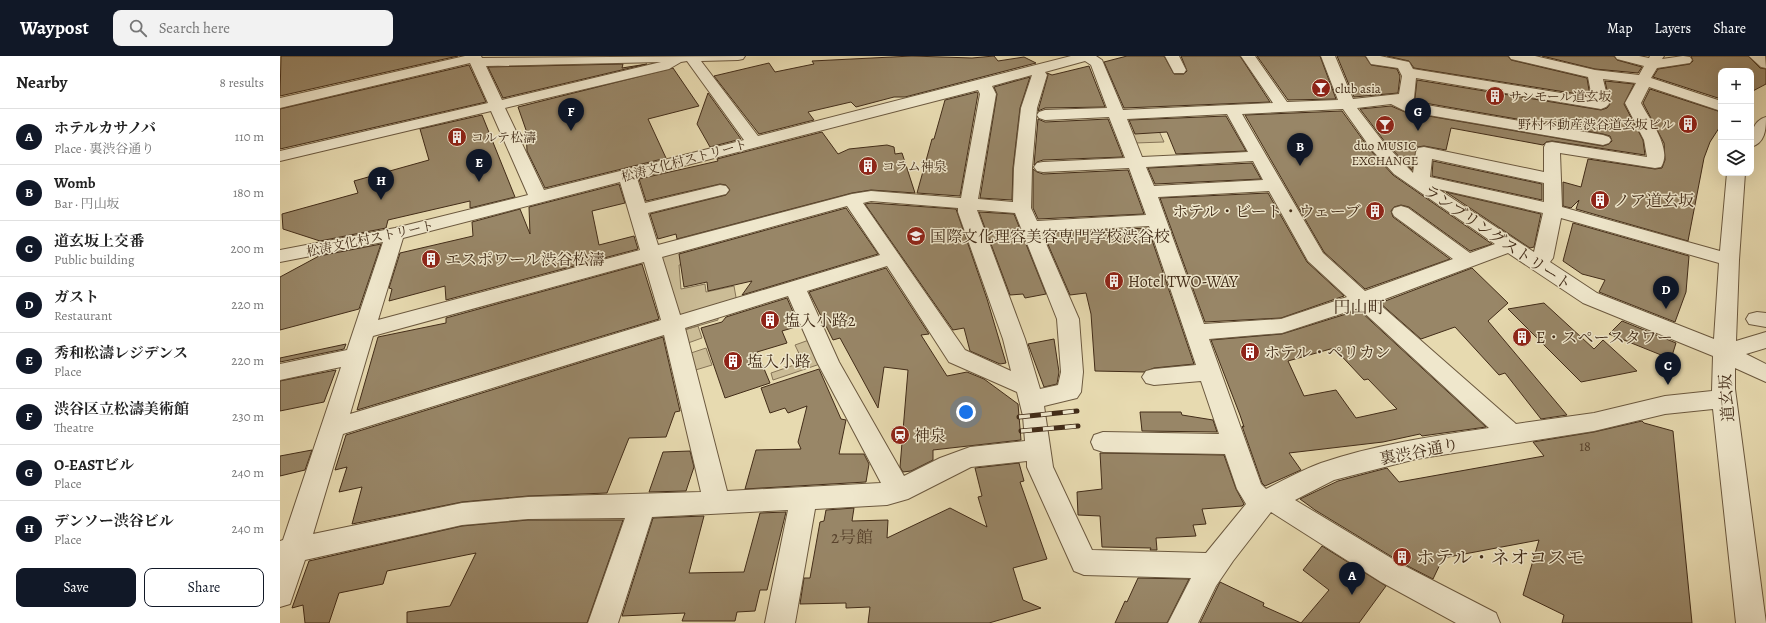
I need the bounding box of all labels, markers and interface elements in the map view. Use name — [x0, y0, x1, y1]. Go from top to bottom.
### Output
search box — [113, 10, 393, 46]
text: Waypost — [20, 15, 89, 41]
icon: search — [127, 17, 149, 39]
text: Search here — [159, 18, 230, 38]
text: Map — [1607, 19, 1633, 38]
text: Layers — [1655, 19, 1691, 38]
text: Share — [1713, 19, 1746, 38]
map controls — [1718, 68, 1754, 176]
button: + — [1718, 68, 1754, 104]
text: Nearby — [16, 71, 67, 94]
text: 8 results — [220, 74, 264, 91]
bar icon: club asia — [1310, 77, 1332, 99]
place label: club asia — [1335, 80, 1381, 97]
building icon: サンモール道玄坂 — [1484, 85, 1506, 107]
place label: サンモール道玄坂 — [1509, 88, 1612, 105]
pin: F — [558, 98, 584, 131]
pin: G — [1405, 98, 1431, 131]
button: − — [1718, 104, 1754, 140]
building icon: 野村不動産渋谷道玄坂ビル — [1677, 113, 1699, 135]
bar icon: duo MUSIC EXCHANGE — [1374, 114, 1396, 136]
place label: 野村不動産渋谷道玄坂ビル — [1518, 116, 1674, 133]
text: ホテルカサノバ — [54, 118, 156, 138]
building icon: コルテ松濤 — [446, 126, 468, 148]
text: A — [25, 128, 33, 145]
text: 110 m — [235, 128, 264, 145]
place label: コルテ松濤 — [471, 129, 536, 146]
pin: B — [1287, 133, 1313, 166]
street label: 松涛文化村ストリート — [619, 135, 749, 186]
place label: duo MUSIC EXCHANGE — [1351, 137, 1419, 169]
text: Place · 裏渋谷通り — [54, 140, 154, 157]
button: layers — [1718, 140, 1754, 176]
pin: E — [466, 149, 492, 182]
building icon: コラム神泉 — [857, 155, 879, 177]
place label: コラム神泉 — [882, 158, 947, 175]
pin: H — [368, 167, 394, 200]
text: Womb — [54, 173, 95, 193]
street label: ランブリングストリート — [1419, 180, 1576, 296]
text: B — [25, 184, 33, 201]
text: 180 m — [233, 184, 264, 201]
building icon: ノア道玄坂 — [1589, 189, 1611, 211]
place label: ノア道玄坂 — [1614, 190, 1694, 212]
text: Bar · 円山坂 — [54, 195, 120, 212]
building icon: ホテル・ビート・ウェーブ — [1364, 200, 1386, 222]
place label: ホテル・ビート・ウェーブ — [1172, 201, 1361, 223]
street label: 松涛文化村ストリート — [305, 217, 435, 260]
school or university icon: 国際文化理容美容専門学校渋谷校 — [905, 225, 927, 247]
place label: 国際文化理容美容専門学校渋谷校 — [930, 226, 1170, 248]
text: 道玄坂上交番 — [54, 231, 144, 251]
text: C — [25, 240, 33, 257]
text: 200 m — [231, 240, 264, 257]
building icon: エスポワール渋谷松濤 — [420, 248, 442, 270]
place label: エスポワール渋谷松濤 — [445, 249, 605, 271]
text: Public building — [54, 251, 134, 268]
building icon: Hotel TWO-WAY — [1103, 270, 1125, 292]
place label: Hotel TWO-WAY — [1128, 271, 1238, 293]
pin: D — [1653, 276, 1679, 309]
text: ガスト — [54, 287, 99, 307]
text: D — [24, 296, 34, 313]
text: 220 m — [231, 296, 264, 313]
district label: 円山町 — [1334, 296, 1385, 319]
text: Restaurant — [54, 307, 112, 324]
building icon: 塩入小路2 — [759, 309, 781, 331]
place label: 塩入小路2 — [784, 310, 856, 332]
building icon: E・スペースタワー — [1511, 326, 1533, 348]
place label: E・スペースタワー — [1536, 327, 1673, 349]
building icon: ホテル・ペリカン — [1239, 341, 1261, 363]
place label: ホテル・ペリカン — [1264, 342, 1391, 364]
text: 秀和松濤レジデンス — [54, 343, 188, 363]
building icon: 塩入小路 — [722, 350, 744, 372]
place label: 塩入小路 — [747, 351, 811, 373]
text: E — [25, 352, 33, 369]
text: 220 m — [231, 352, 264, 369]
pin: C — [1655, 352, 1681, 385]
text: Place — [54, 363, 82, 380]
street label: 道玄坂 — [1714, 373, 1740, 423]
text: 渋谷区立松濤美術館 — [54, 399, 189, 419]
your location — [956, 402, 976, 422]
text: F — [26, 408, 32, 425]
text: 230 m — [232, 408, 264, 425]
text: Theatre — [54, 419, 94, 436]
station icon: 神泉 — [889, 424, 911, 446]
place label: 神泉 — [914, 425, 946, 447]
street label: 裏渋谷通り — [1378, 434, 1461, 470]
house number: 18 — [1579, 437, 1591, 456]
text: O-EASTビル — [54, 455, 134, 475]
text: G — [25, 464, 33, 481]
text: 240 m — [232, 464, 264, 481]
text: Place — [54, 475, 82, 492]
text: デンソー渋谷ビル — [54, 511, 174, 531]
text: H — [24, 520, 34, 537]
text: 240 m — [232, 520, 264, 537]
house number: 2号館 — [831, 526, 873, 549]
text: Place — [54, 531, 82, 548]
place label: ホテル・ネオコスモ — [1416, 545, 1585, 571]
building icon: ホテル・ネオコスモ — [1391, 546, 1413, 568]
pin: A — [1339, 562, 1365, 595]
button: Save — [16, 568, 136, 607]
button: Share — [144, 568, 264, 607]

